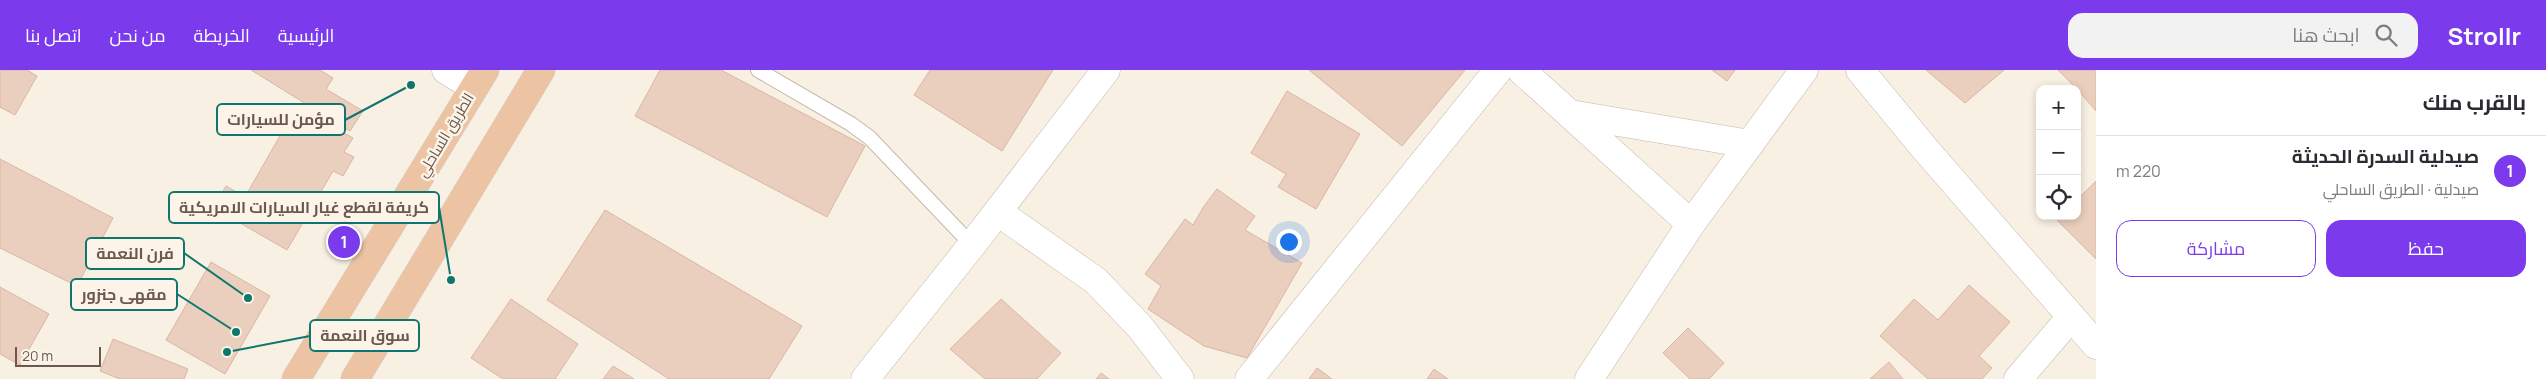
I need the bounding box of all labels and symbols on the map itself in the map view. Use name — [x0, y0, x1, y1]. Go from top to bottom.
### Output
street label: الطريق الساحلي — [412, 89, 480, 182]
callout: مؤمن للسيارات — [217, 104, 345, 135]
text: مؤمن للسيارات — [227, 108, 335, 130]
callout: كريفة لقطع غيار السيارات الامريكية — [169, 192, 439, 223]
text: كريفة لقطع غيار السيارات الامريكية — [179, 196, 429, 218]
pin: 1 — [328, 223, 360, 261]
your location — [1276, 229, 1302, 255]
callout: فرن النعمة — [86, 238, 184, 269]
text: فرن النعمة — [96, 242, 174, 264]
callout: مقهى جنزور — [71, 279, 177, 310]
text: مقهى جنزور — [80, 283, 167, 305]
callout: سوق النعمة — [310, 320, 419, 351]
text: سوق النعمة — [320, 324, 410, 346]
scale bar — [15, 344, 101, 367]

